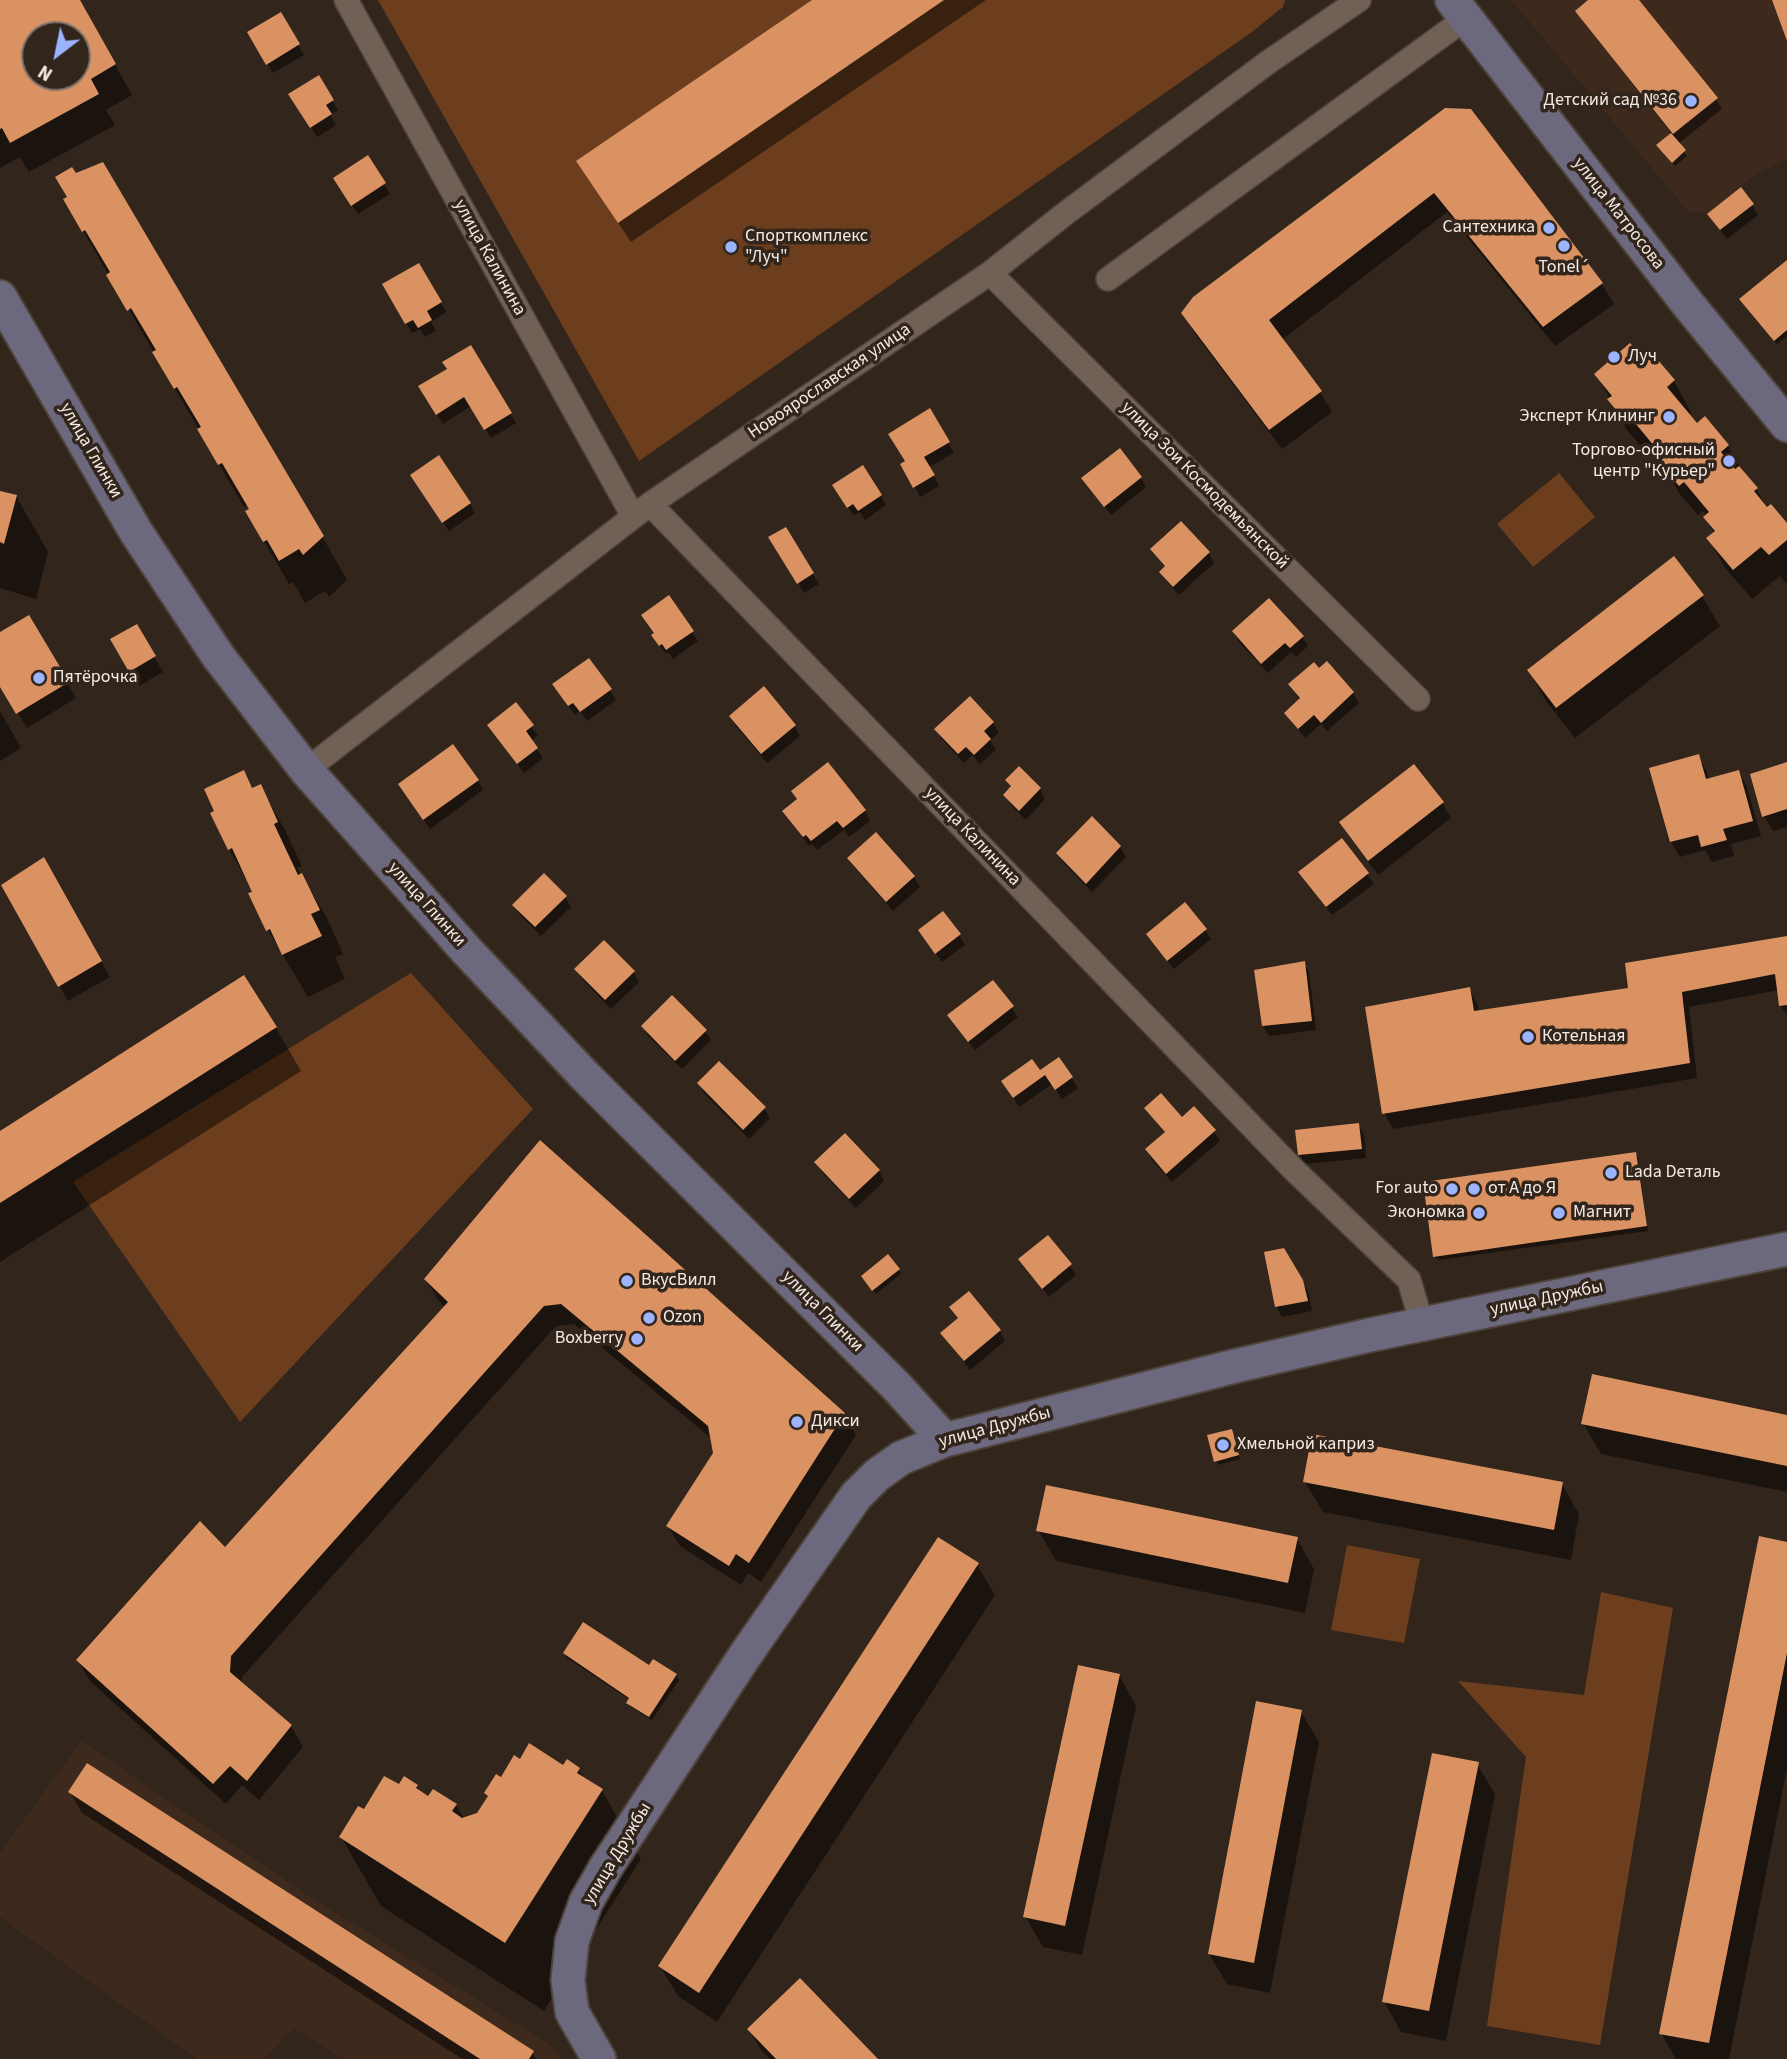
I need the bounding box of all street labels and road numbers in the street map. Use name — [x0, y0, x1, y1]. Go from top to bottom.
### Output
street label: улица Матросова — [1567, 154, 1669, 274]
street label: улица Калинина — [448, 196, 530, 320]
street label: Новоярославская улица — [745, 319, 915, 445]
street label: улица Зои Космодемьянской — [1116, 398, 1292, 574]
street label: улица Глинки — [54, 399, 126, 503]
street label: улица Калинина — [919, 783, 1025, 891]
street label: улица Глинки — [382, 858, 470, 952]
street label: улица Глинки — [777, 1267, 867, 1357]
street label: улица Дружбы — [1489, 1276, 1605, 1322]
street label: улица Дружбы — [937, 1403, 1053, 1453]
street label: улица Дружбы — [579, 1799, 657, 1909]

